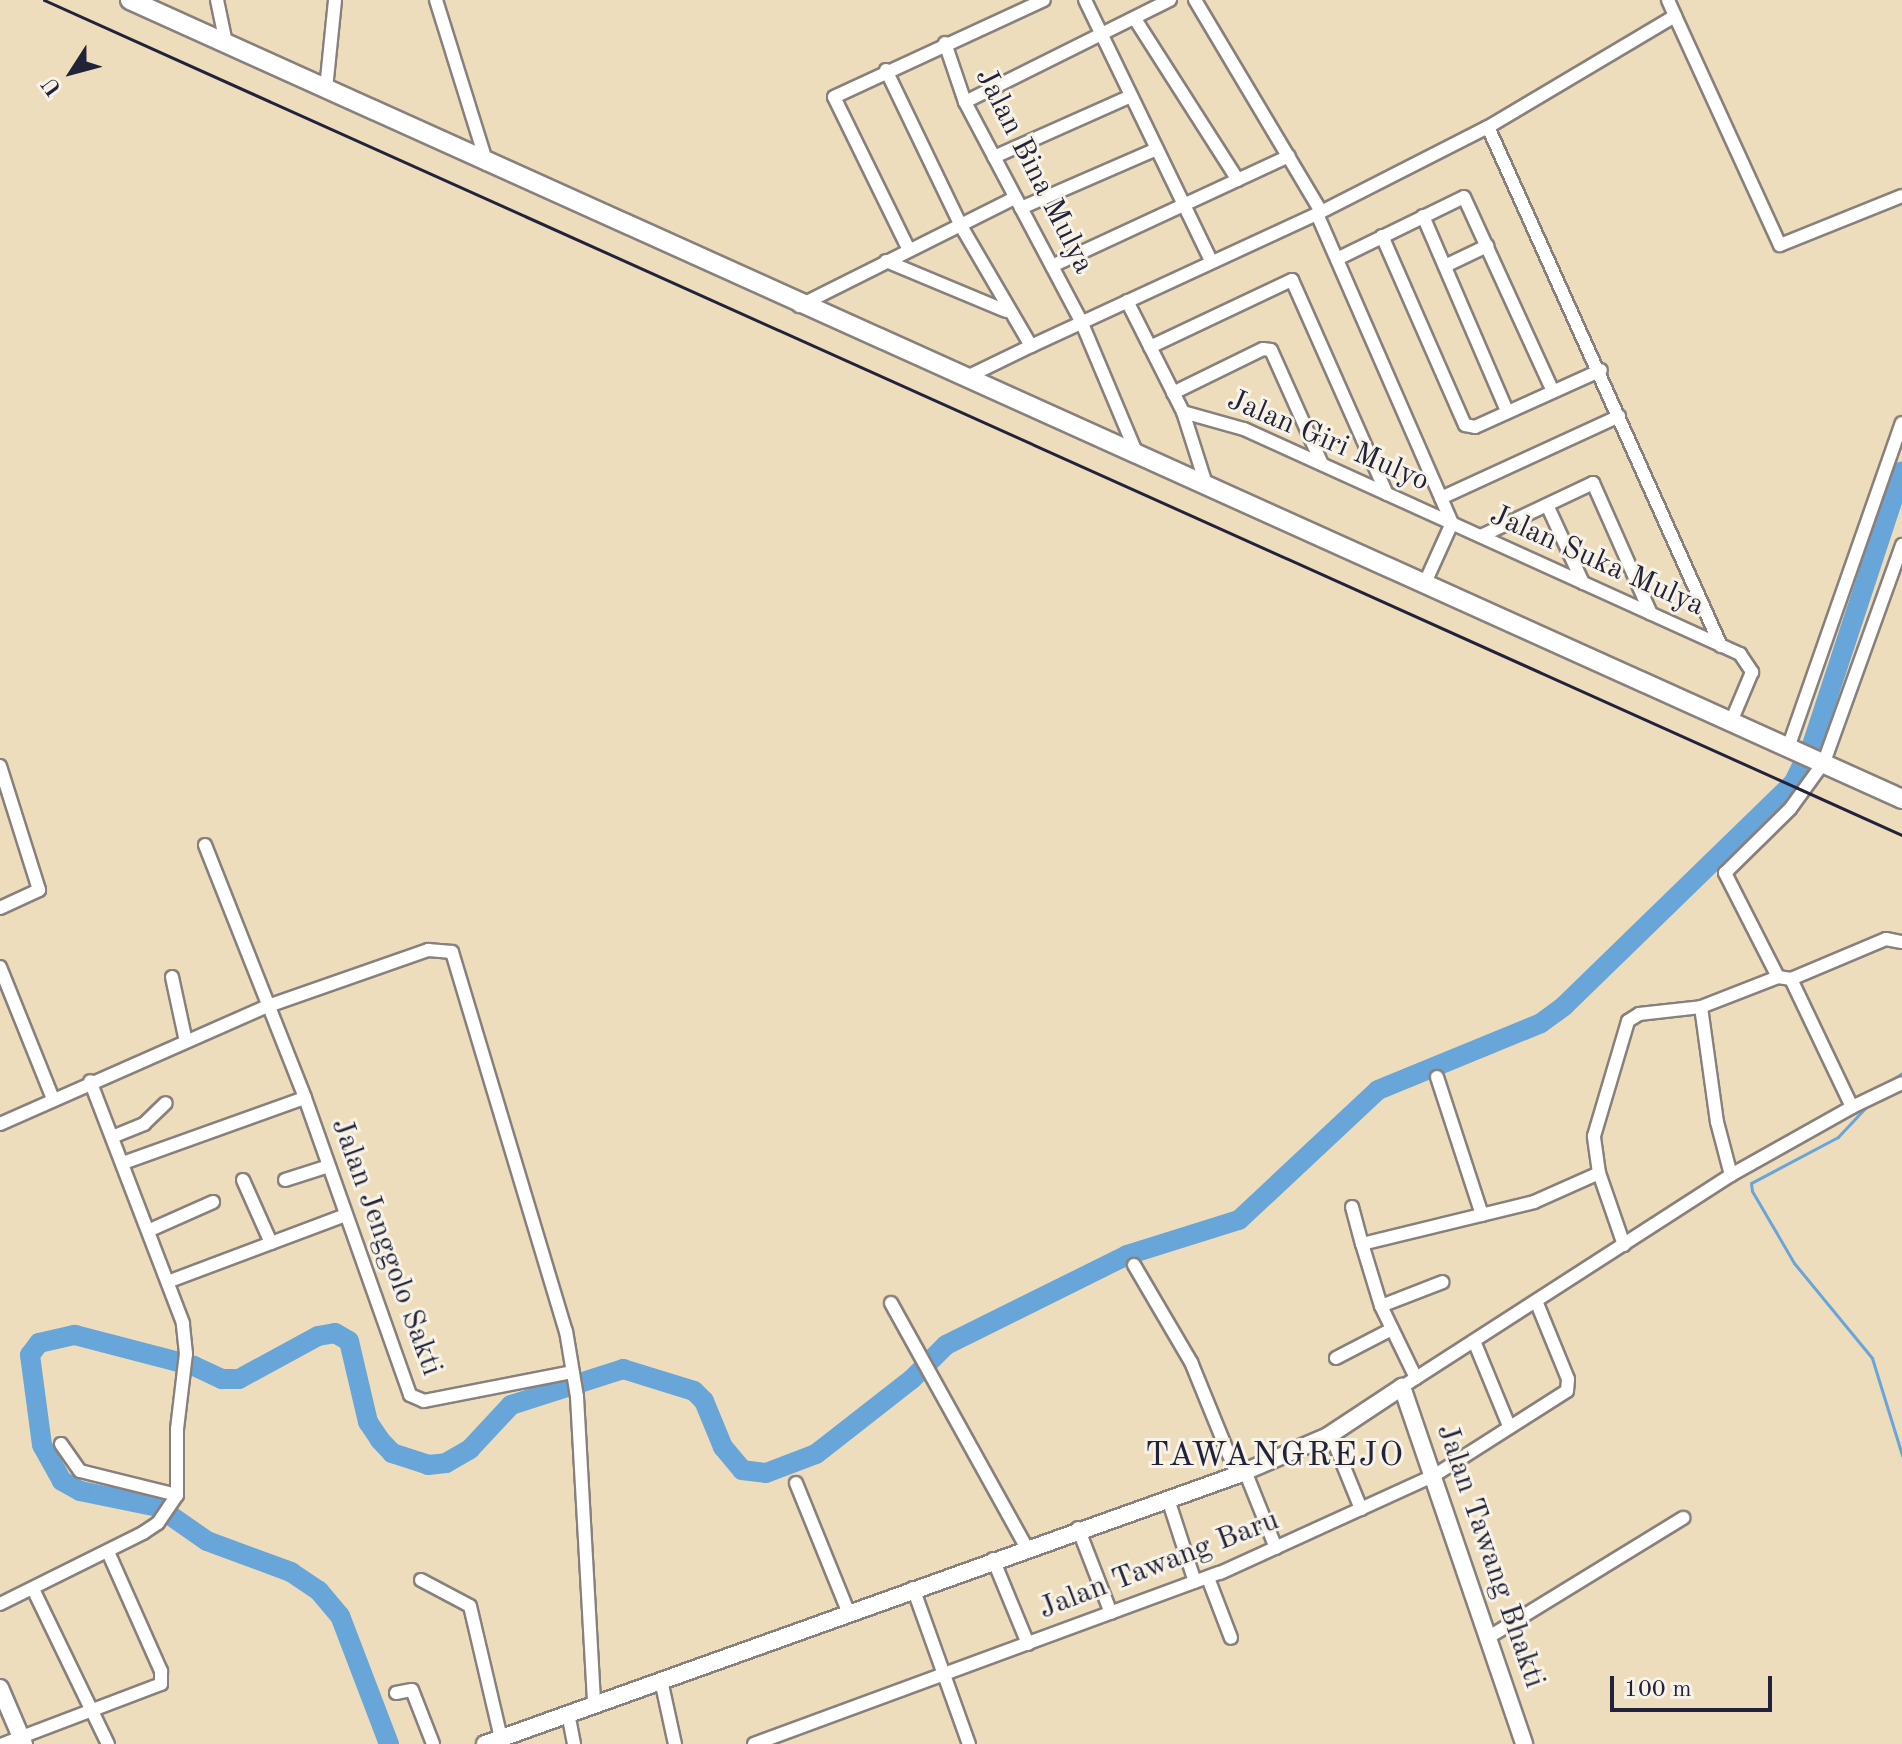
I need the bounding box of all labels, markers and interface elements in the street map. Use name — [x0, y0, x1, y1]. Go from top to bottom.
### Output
north arrow — [32, 32, 112, 112]
street label: Jalan Bina Mulya — [967, 62, 1101, 280]
text: U — [39, 73, 67, 100]
street label: Jalan Giri Mulyo — [1222, 382, 1434, 500]
street label: Jalan Suka Mulya — [1484, 498, 1710, 624]
street label: Jalan Jenggolo Sakti — [323, 1114, 449, 1380]
street label: Jalan Tawang Bhakti — [1428, 1419, 1552, 1693]
district label: TAWANGREJO — [1145, 1437, 1405, 1477]
street label: Jalan Tawang Baru — [1034, 1503, 1284, 1627]
scale bar — [1614, 1660, 1776, 1710]
text: 100 m — [1624, 1678, 1692, 1702]

